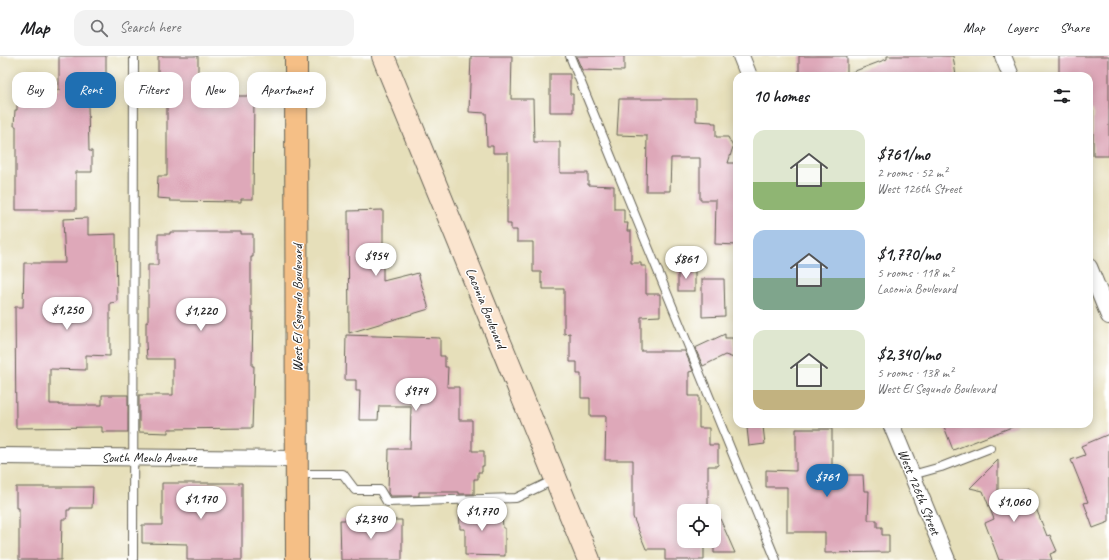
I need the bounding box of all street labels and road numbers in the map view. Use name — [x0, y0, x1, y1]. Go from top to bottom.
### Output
street label: West El Segundo Boulevard — [289, 242, 306, 372]
street label: Laconia Boulevard — [462, 265, 511, 353]
street label: West 126th Street — [894, 447, 944, 539]
street label: South Menlo Avenue — [101, 449, 198, 466]

